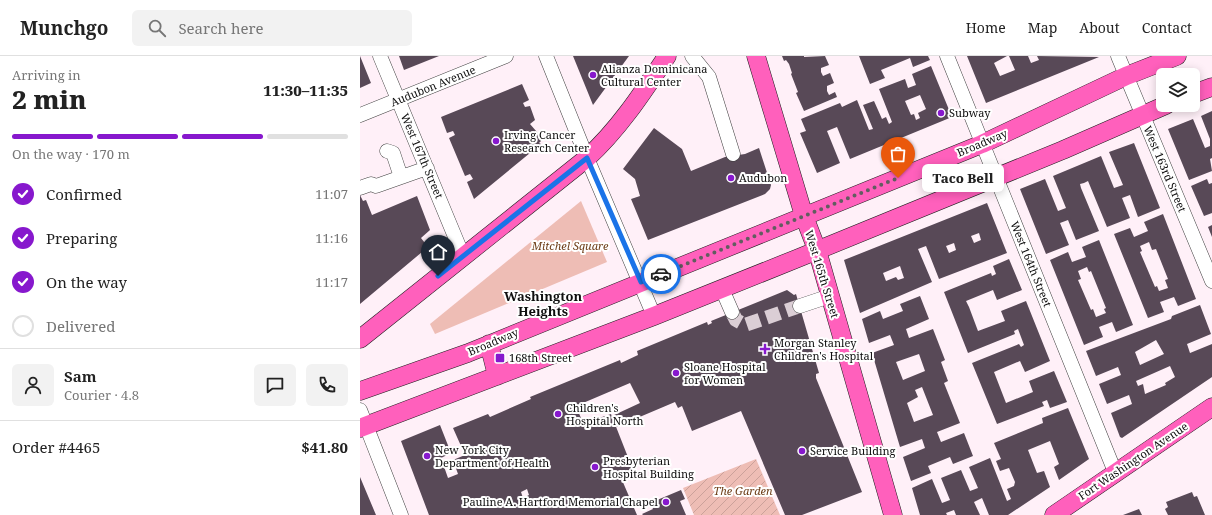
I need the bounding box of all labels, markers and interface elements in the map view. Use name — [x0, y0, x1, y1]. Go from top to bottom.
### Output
search box — [132, 10, 412, 46]
text: Munchgo — [20, 15, 108, 41]
icon: search — [146, 17, 168, 39]
text: Search here — [178, 18, 264, 38]
text: Home — [966, 18, 1006, 37]
text: Map — [1028, 18, 1057, 37]
text: About — [1079, 18, 1120, 37]
text: Contact — [1142, 18, 1192, 37]
place label: Alianza Dominicana Cultural Center — [601, 61, 707, 89]
street label: Audubon Avenue — [388, 62, 478, 109]
text: Arriving in — [12, 66, 81, 84]
map controls — [1156, 68, 1200, 112]
button: layers — [1156, 68, 1200, 112]
marker: Alianza Dominicana Cultural Center — [588, 70, 598, 80]
text: 11:30–11:35 — [263, 80, 348, 100]
text: 2 min — [12, 81, 87, 117]
place label: Subway — [949, 105, 991, 120]
marker: Subway — [936, 108, 946, 118]
street label: West 167th Street — [398, 111, 447, 201]
street label: West 163rd Street — [1141, 123, 1190, 214]
street label: Broadway — [954, 125, 1010, 160]
place label: Irving Cancer Research Center — [504, 127, 590, 155]
marker: Irving Cancer Research Center — [491, 136, 501, 146]
pin — [881, 137, 915, 178]
icon: bag — [887, 143, 909, 165]
text: On the way · 170 m — [12, 145, 130, 163]
callout: Taco Bell — [922, 164, 1004, 192]
text: Taco Bell — [932, 169, 994, 187]
place label: Audubon — [739, 170, 787, 185]
marker: Audubon — [726, 173, 736, 183]
icon: check — [12, 183, 34, 205]
text: Confirmed — [46, 184, 122, 204]
text: 11:07 — [315, 185, 348, 203]
street label: West 164th Street — [1007, 219, 1056, 309]
icon: check — [12, 227, 34, 249]
text: Preparing — [46, 228, 117, 248]
street label: West 165th Street — [802, 228, 843, 320]
text: 11:16 — [315, 229, 348, 247]
pin — [421, 235, 455, 276]
park label: Mitchel Square — [531, 238, 609, 253]
icon: home — [427, 241, 449, 263]
courier — [641, 254, 681, 294]
icon: car — [650, 263, 672, 285]
icon: check — [12, 271, 34, 293]
text: On the way — [46, 272, 127, 292]
text: 11:17 — [315, 273, 348, 291]
district label: Washington Heights — [504, 287, 582, 320]
text: Delivered — [46, 316, 115, 336]
street label: Broadway — [465, 324, 521, 359]
place label: Morgan Stanley Children's Hospital — [774, 335, 874, 363]
marker: Morgan Stanley Children's Hospital — [759, 343, 771, 355]
place label: 168th Street — [509, 350, 572, 365]
marker: 168th Street — [494, 352, 506, 364]
place label: Sloane Hospital for Women — [684, 359, 766, 387]
button: person — [12, 364, 54, 406]
button: chat — [254, 364, 296, 406]
button: phone — [306, 364, 348, 406]
text: Sam — [64, 366, 96, 386]
marker: Sloane Hospital for Women — [671, 368, 681, 378]
text: Courier · 4.8 — [64, 386, 139, 404]
place label: Children's Hospital North — [566, 400, 643, 428]
marker: Children's Hospital North — [553, 409, 563, 419]
street label: Fort Washington Avenue — [1075, 418, 1191, 503]
text: Order #4465 — [12, 437, 100, 457]
text: $41.80 — [301, 437, 348, 457]
place label: New York City Department of Health — [435, 442, 549, 470]
place label: Service Building — [810, 443, 896, 458]
marker: Service Building — [797, 446, 807, 456]
marker: New York City Department of Health — [422, 451, 432, 461]
place label: Presbyterian Hospital Building — [603, 453, 694, 481]
marker: Presbyterian Hospital Building — [590, 462, 600, 472]
park label: The Garden — [713, 483, 773, 498]
place label: Pauline A. Hartford Memorial Chapel — [463, 494, 659, 509]
marker: Pauline A. Hartford Memorial Chapel — [661, 497, 671, 507]

